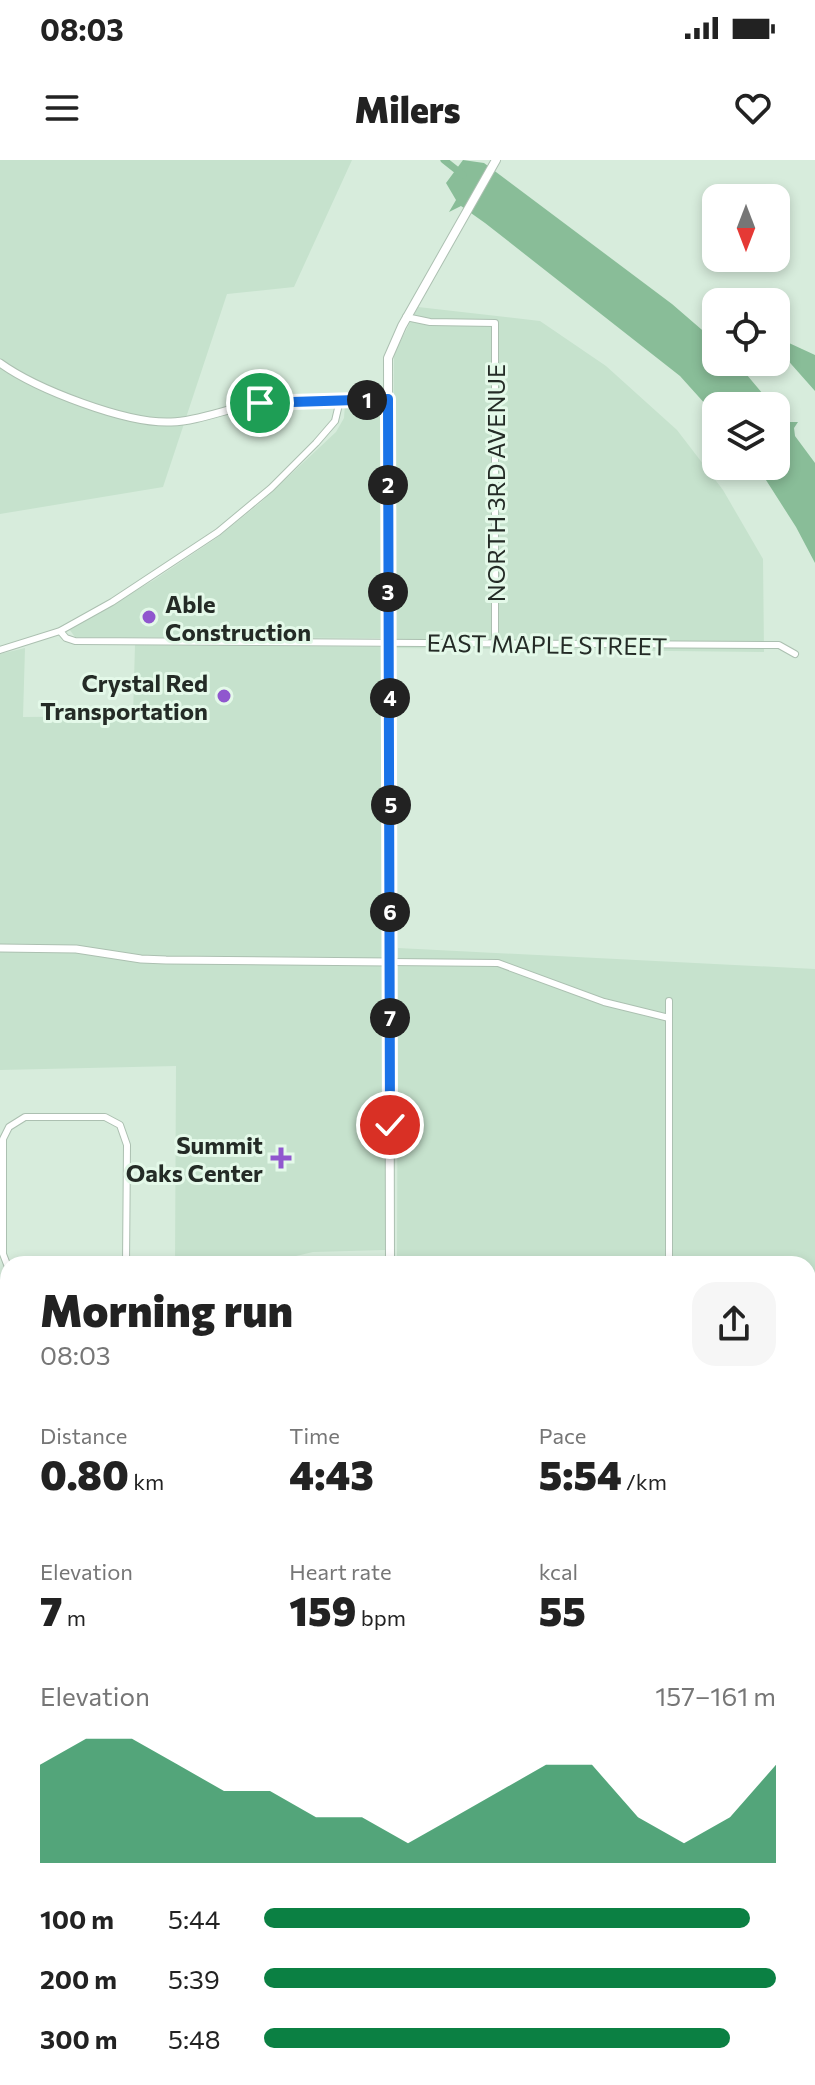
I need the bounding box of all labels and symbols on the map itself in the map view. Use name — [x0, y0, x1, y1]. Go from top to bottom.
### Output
north arrow — [702, 184, 790, 272]
street label: NORTH 3RD AVENUE — [481, 364, 510, 602]
pin — [226, 369, 294, 437]
pin: 1 — [347, 380, 387, 420]
pin: 2 — [368, 465, 408, 505]
pin: 3 — [368, 572, 408, 612]
place label: Able Construction — [165, 589, 311, 646]
marker: Able Construction — [140, 608, 158, 626]
street label: EAST MAPLE STREET — [426, 627, 668, 661]
place label: Crystal Red Transportation — [40, 668, 208, 725]
pin: 4 — [370, 678, 410, 718]
marker: Crystal Red Transportation — [215, 687, 233, 705]
pin: 5 — [371, 785, 411, 825]
pin: 6 — [370, 892, 410, 932]
pin: 7 — [370, 998, 410, 1038]
pin — [356, 1091, 424, 1159]
place label: Summit Oaks Center — [126, 1130, 263, 1187]
marker: Summit Oaks Center — [270, 1147, 292, 1169]

